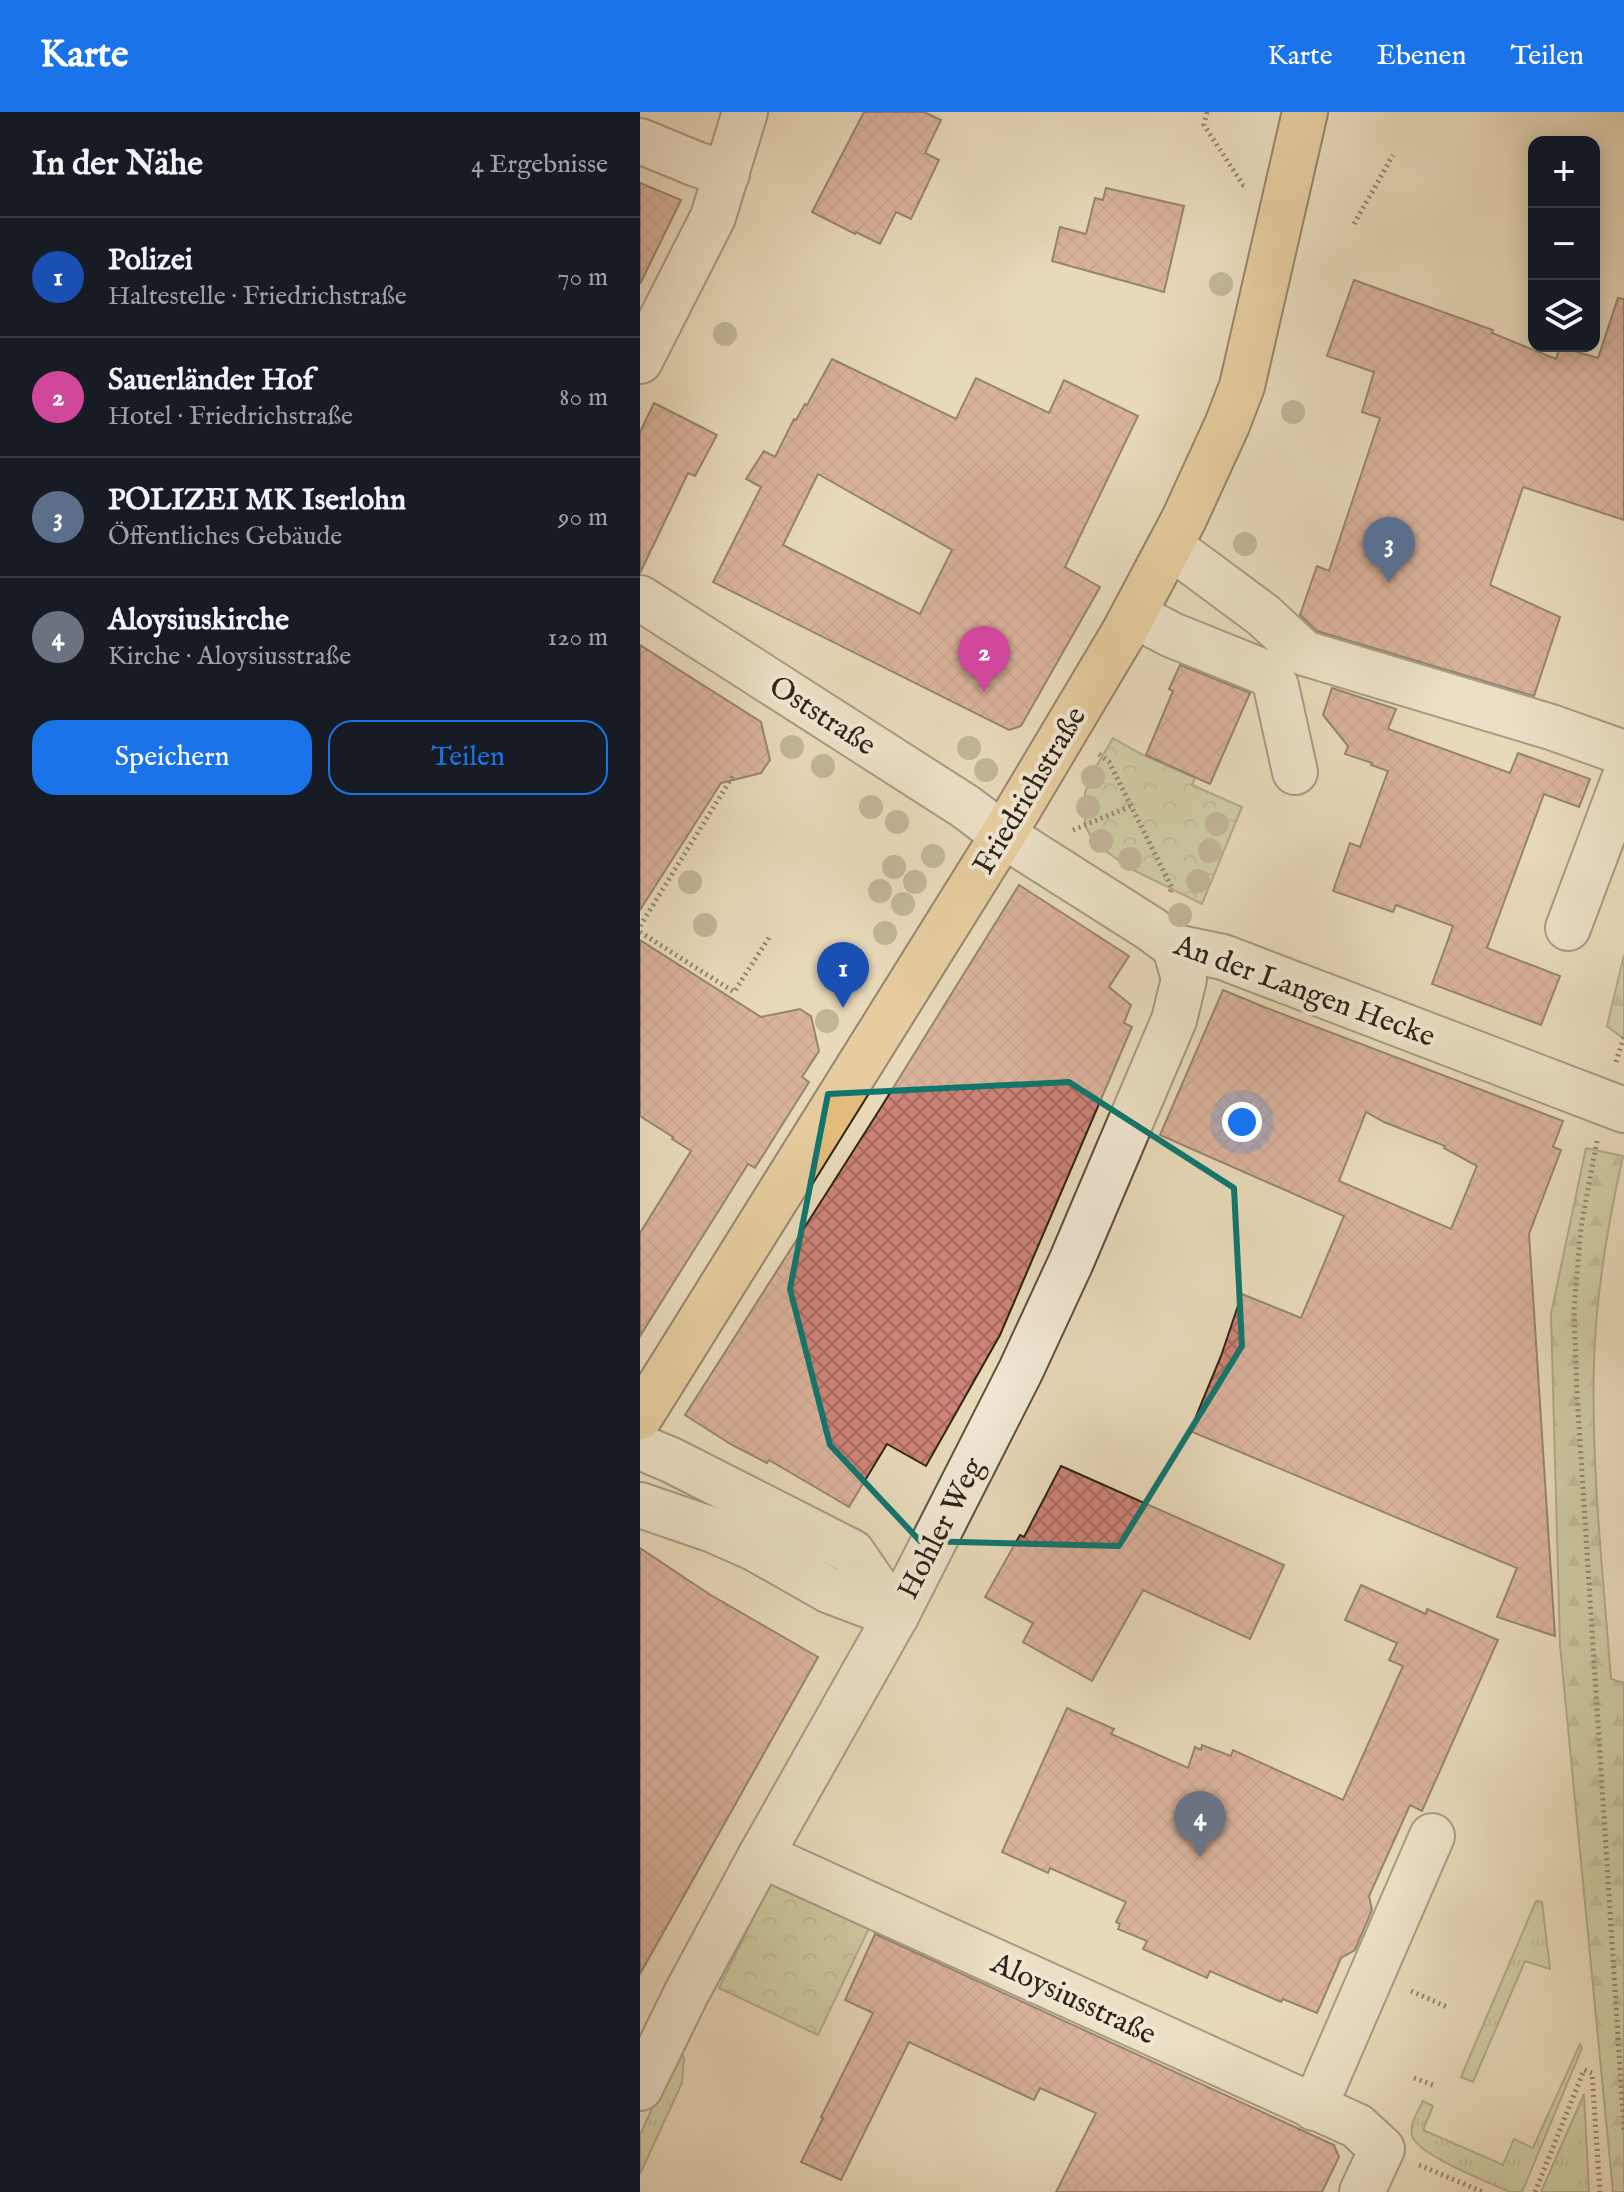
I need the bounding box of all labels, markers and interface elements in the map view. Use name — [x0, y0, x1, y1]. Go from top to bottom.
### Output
text: Karte — [40, 32, 128, 80]
text: Karte — [1267, 39, 1332, 74]
text: Ebenen — [1376, 39, 1466, 74]
text: Teilen — [1510, 39, 1584, 74]
map controls — [1528, 136, 1600, 352]
button: + — [1528, 136, 1600, 208]
text: In der Nähe — [32, 143, 203, 186]
text: 4 Ergebnisse — [471, 148, 608, 181]
button: − — [1528, 208, 1600, 280]
text: Polizei — [108, 242, 193, 280]
text: 1 — [53, 261, 63, 294]
text: 70 m — [557, 261, 608, 294]
text: Haltestelle · Friedrichstraße — [108, 280, 407, 313]
button: layers — [1528, 280, 1600, 352]
text: Sauerländer Hof — [108, 362, 313, 400]
text: 2 — [52, 381, 64, 414]
text: 80 m — [559, 381, 608, 414]
text: Hotel · Friedrichstraße — [108, 400, 353, 433]
text: POLIZEI MK Iserlohn — [108, 482, 406, 520]
text: 3 — [53, 501, 63, 534]
text: 90 m — [558, 501, 608, 534]
pin: 3 — [1363, 517, 1415, 583]
text: Öffentliches Gebäude — [108, 520, 342, 553]
text: Aloysiuskirche — [108, 602, 289, 640]
text: 4 — [52, 621, 64, 654]
text: 120 m — [548, 621, 608, 654]
pin: 2 — [958, 626, 1010, 692]
text: Kirche · Aloysiusstraße — [108, 640, 351, 673]
street label: Oststraße — [761, 668, 882, 765]
street label: Friedrichstraße — [966, 700, 1096, 882]
button: Speichern — [32, 720, 312, 795]
button: Teilen — [328, 720, 608, 795]
street label: An der Langen Hecke — [1168, 927, 1440, 1057]
pin: 1 — [817, 942, 869, 1008]
your location — [1222, 1102, 1262, 1142]
street label: Hohler Weg — [890, 1451, 994, 1606]
pin: 4 — [1174, 1791, 1226, 1857]
street label: Aloysiusstraße — [984, 1945, 1162, 2055]

